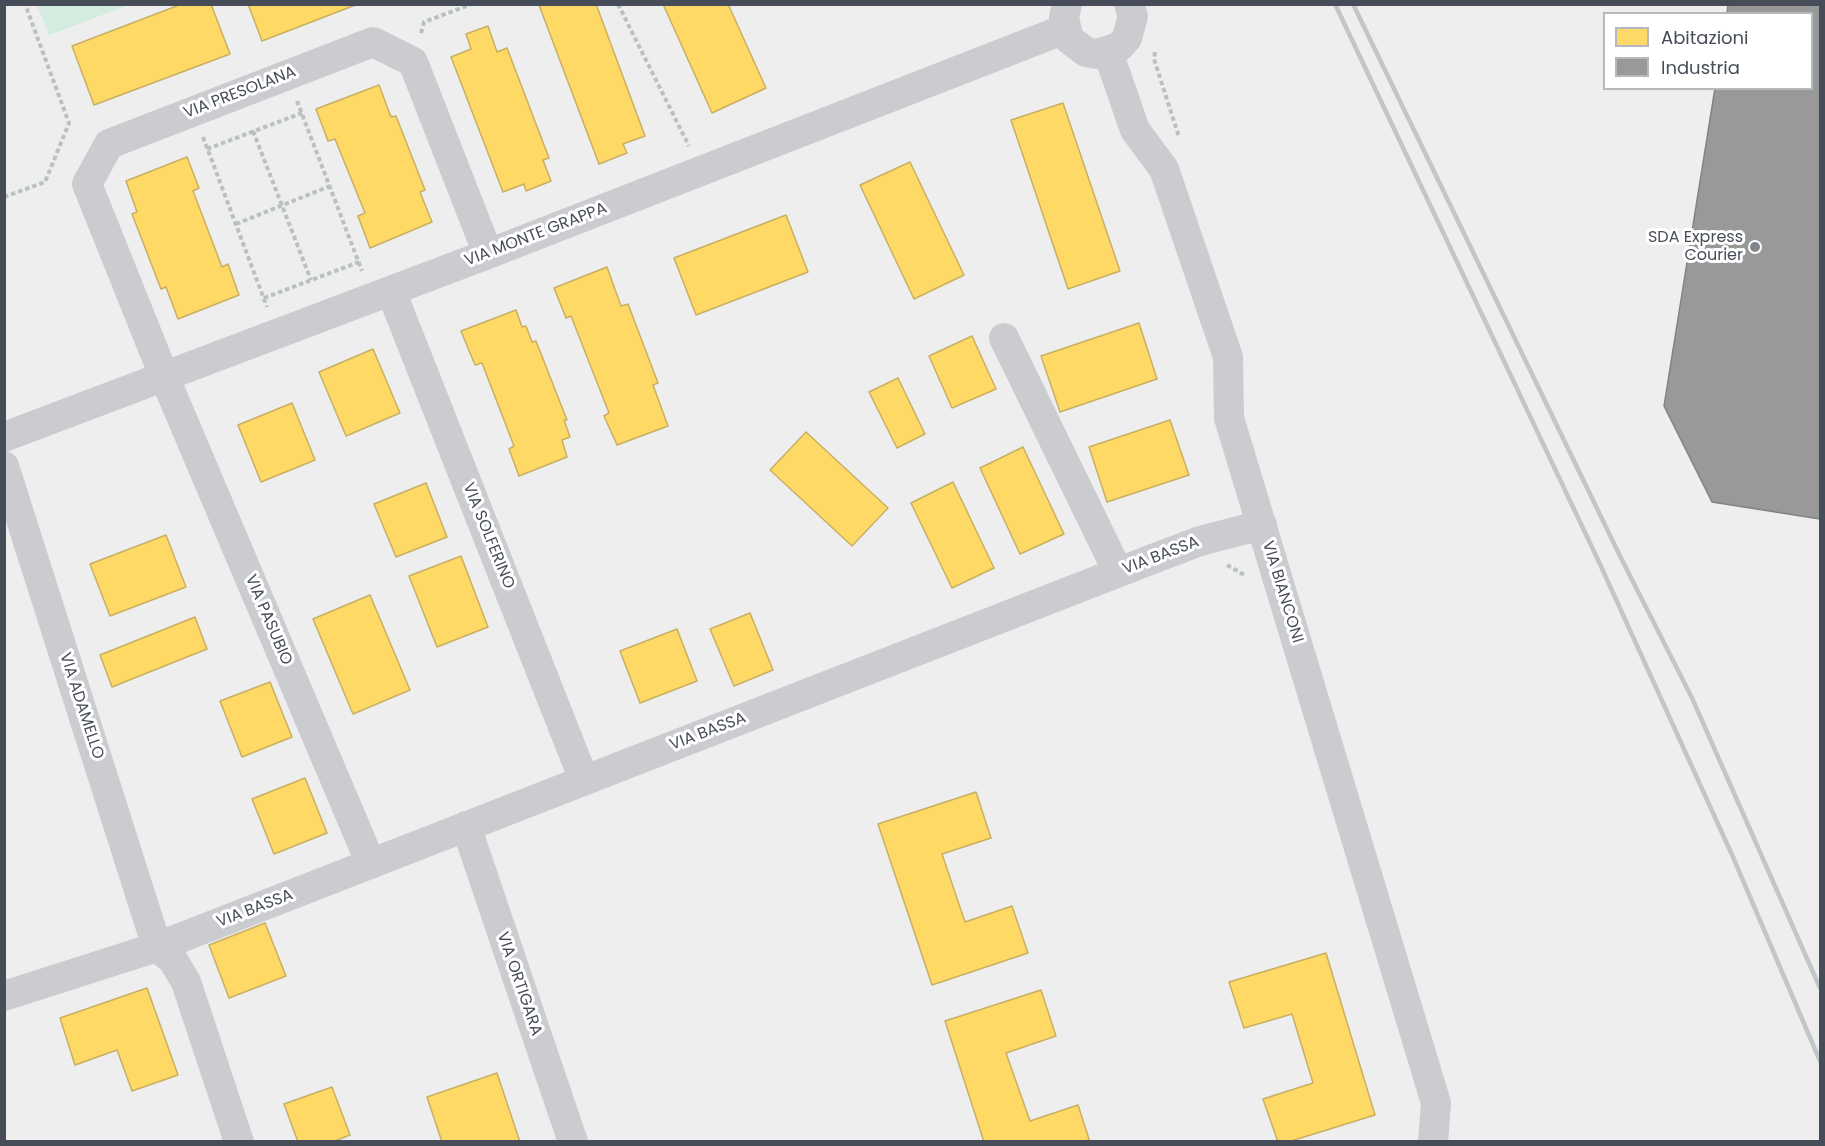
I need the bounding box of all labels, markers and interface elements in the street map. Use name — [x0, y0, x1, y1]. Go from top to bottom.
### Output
legend — [1603, 12, 1813, 90]
text: Abitazioni — [1661, 25, 1749, 50]
text: Industria — [1661, 55, 1740, 80]
street label: VIA PRESOLANA — [181, 63, 299, 123]
street label: VIA MONTE GRAPPA — [462, 199, 610, 271]
place label: SDA Express Courier — [1648, 228, 1743, 266]
marker: SDA Express Courier — [1748, 240, 1762, 254]
street label: VIA SOLFERINO — [458, 480, 518, 592]
street label: VIA BASSA — [1120, 533, 1202, 579]
street label: VIA BIANCONI — [1257, 539, 1307, 645]
street label: VIA PASUBIO — [240, 572, 296, 668]
street label: VIA ADAMELLO — [55, 650, 107, 762]
street label: VIA BASSA — [667, 709, 749, 755]
street label: VIA BASSA — [214, 886, 296, 932]
street label: VIA ORTIGARA — [492, 930, 546, 1038]

